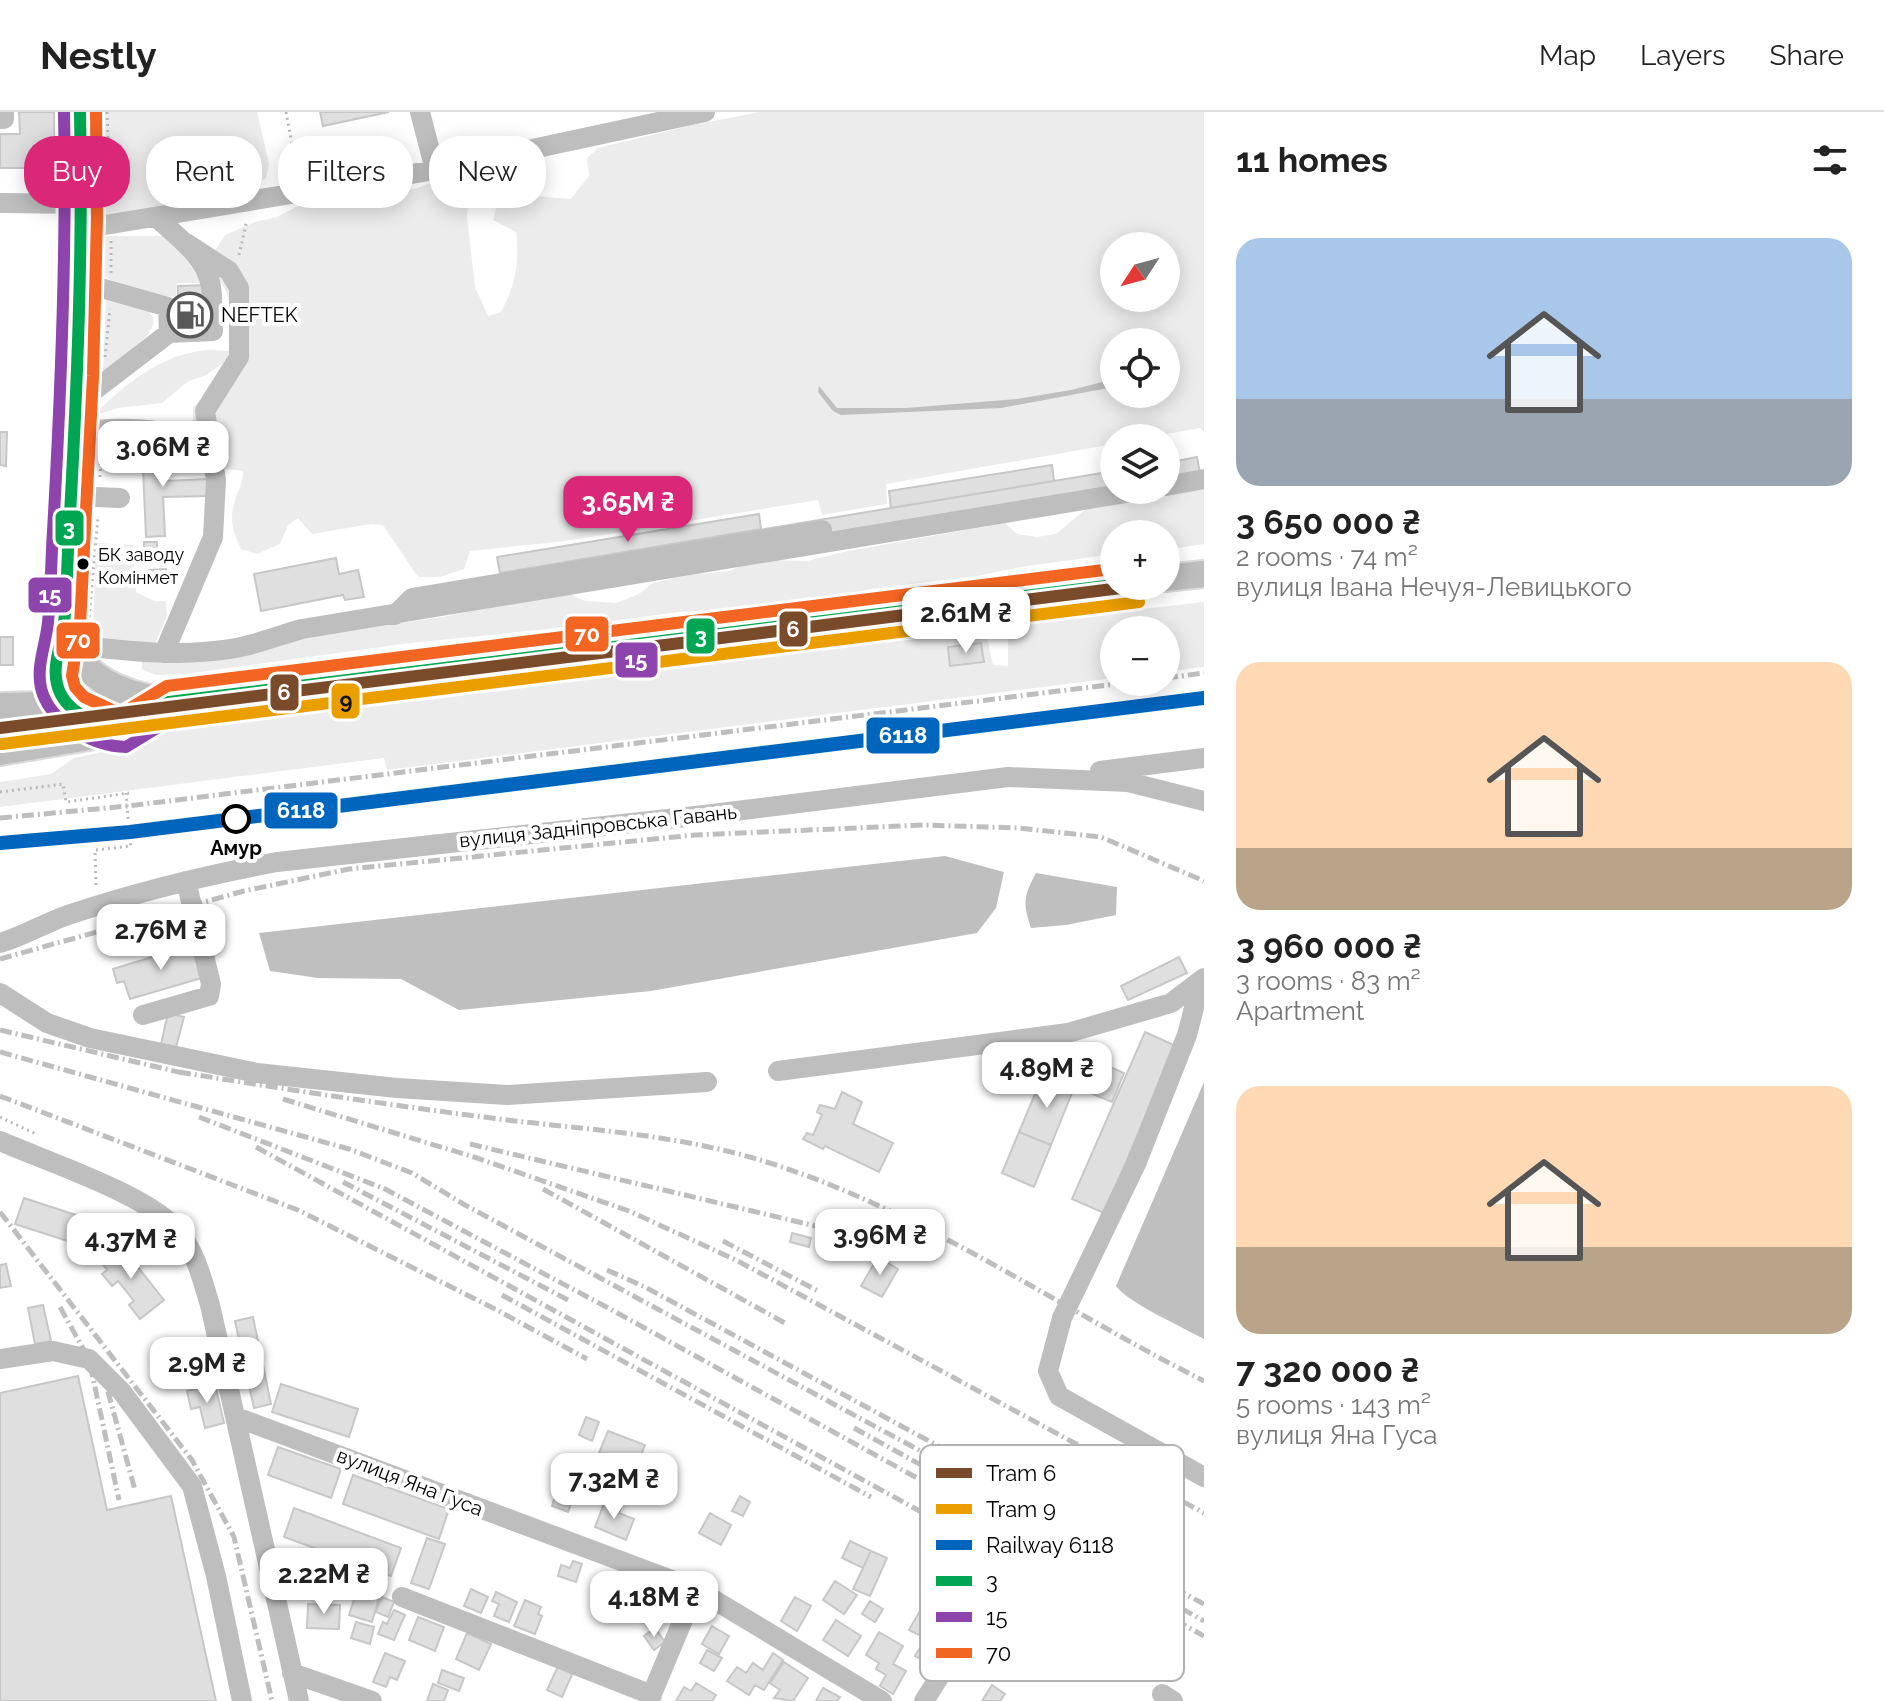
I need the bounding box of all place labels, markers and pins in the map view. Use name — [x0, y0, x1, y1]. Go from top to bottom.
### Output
fuel station icon: NEFTEK — [166, 291, 214, 339]
place label: NEFTEK — [221, 303, 298, 327]
pin: 3.06M ₴ — [89, 421, 237, 489]
pin: 3.65M ₴ — [554, 476, 702, 544]
place label: БК заводу Комінмет — [98, 544, 184, 588]
marker: БК заводу Комінмет — [75, 556, 91, 572]
pin: 2.61M ₴ — [892, 587, 1040, 655]
marker: Амур — [222, 805, 250, 833]
place label: Амур — [210, 836, 262, 860]
pin: 2.76M ₴ — [87, 904, 235, 972]
pin: 4.89M ₴ — [973, 1042, 1121, 1110]
pin: 3.96M ₴ — [806, 1209, 954, 1277]
pin: 4.37M ₴ — [57, 1213, 205, 1281]
pin: 2.9M ₴ — [142, 1337, 272, 1405]
pin: 7.32M ₴ — [540, 1453, 688, 1521]
pin: 2.22M ₴ — [250, 1548, 398, 1616]
pin: 4.18M ₴ — [580, 1571, 728, 1639]

